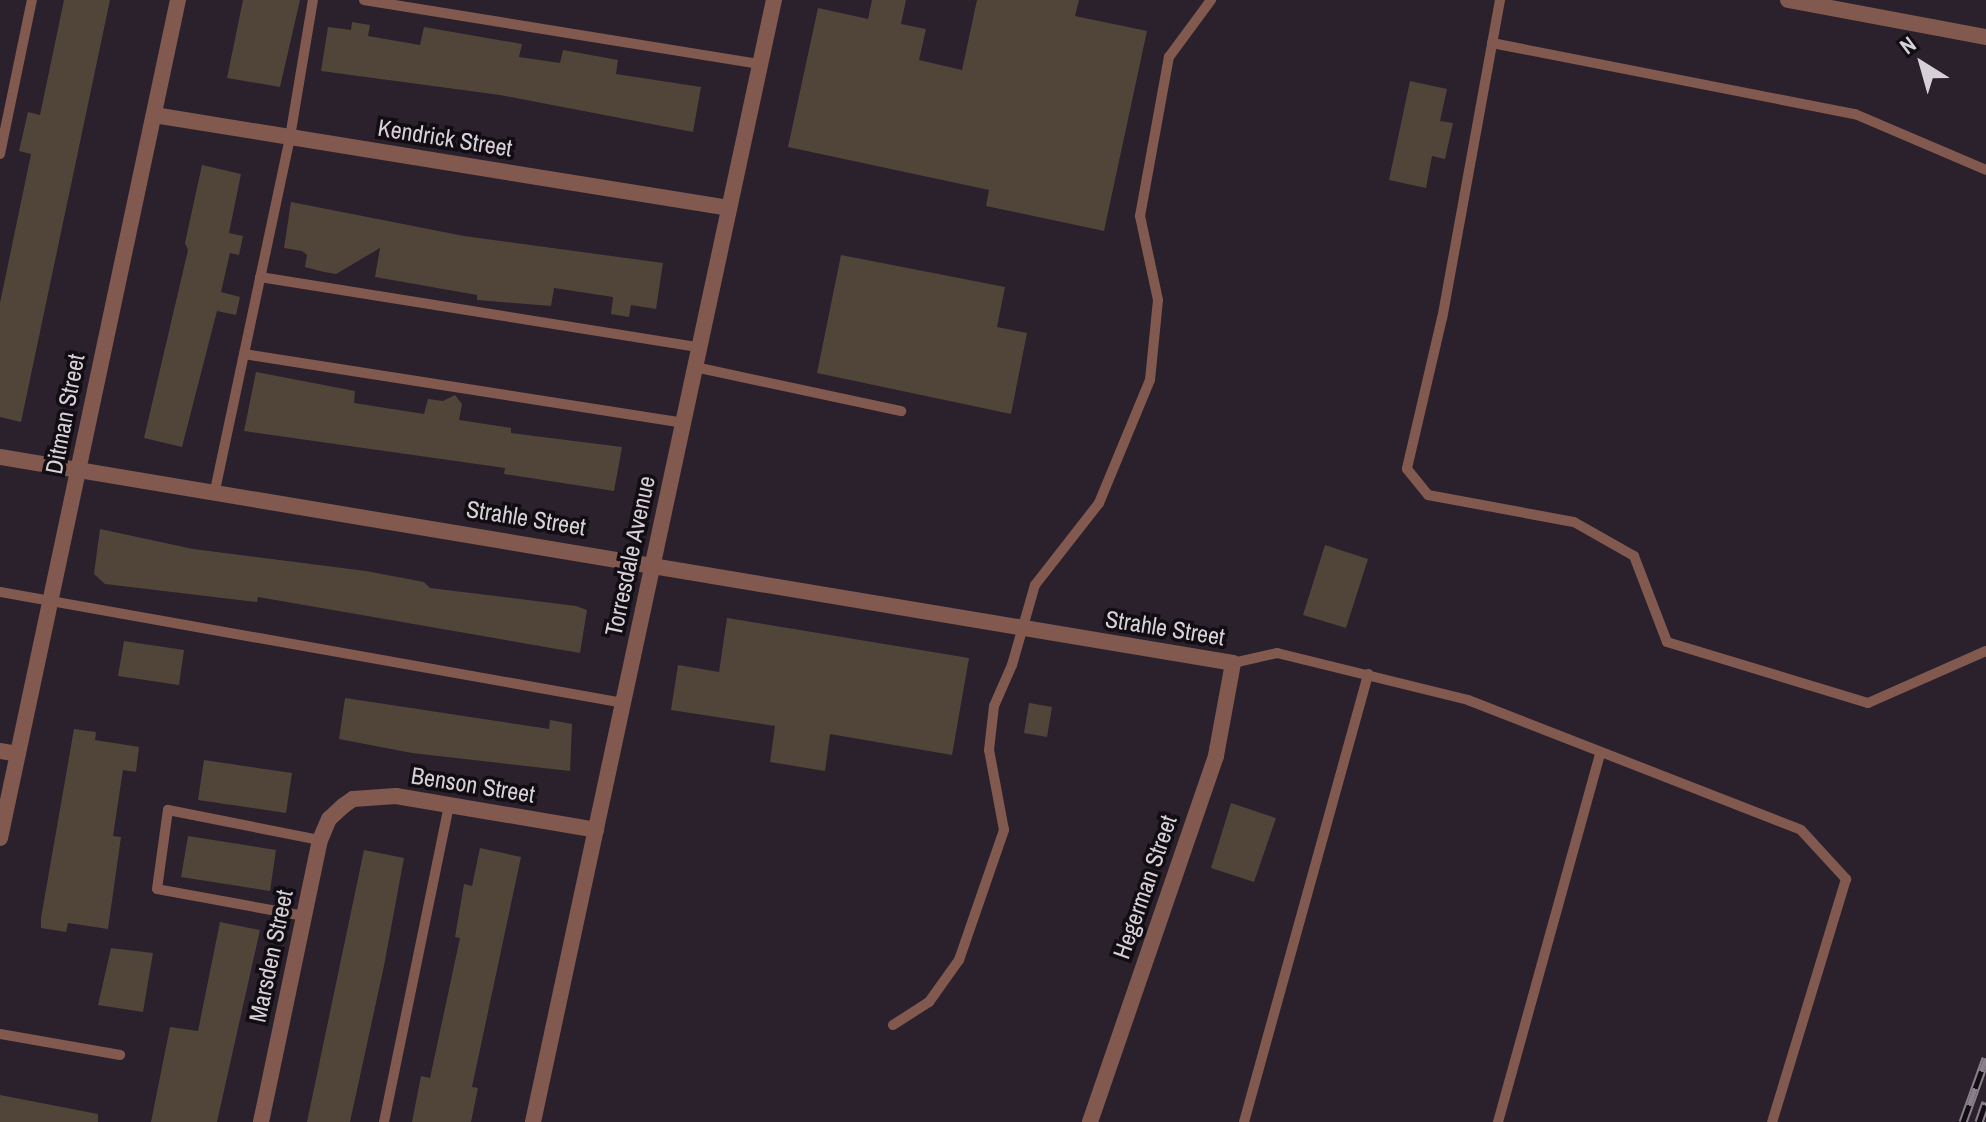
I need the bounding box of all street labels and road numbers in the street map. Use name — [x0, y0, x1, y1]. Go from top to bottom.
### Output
street label: Kendrick Street — [376, 113, 514, 163]
street label: Ditman Street — [39, 352, 91, 476]
street label: Torresdale Avenue — [599, 473, 661, 639]
street label: Strahle Street — [464, 494, 588, 542]
street label: Strahle Street — [1103, 604, 1227, 652]
street label: Benson Street — [409, 761, 537, 809]
street label: Hegerman Street — [1107, 811, 1183, 963]
street label: Marsden Street — [243, 887, 299, 1025]

